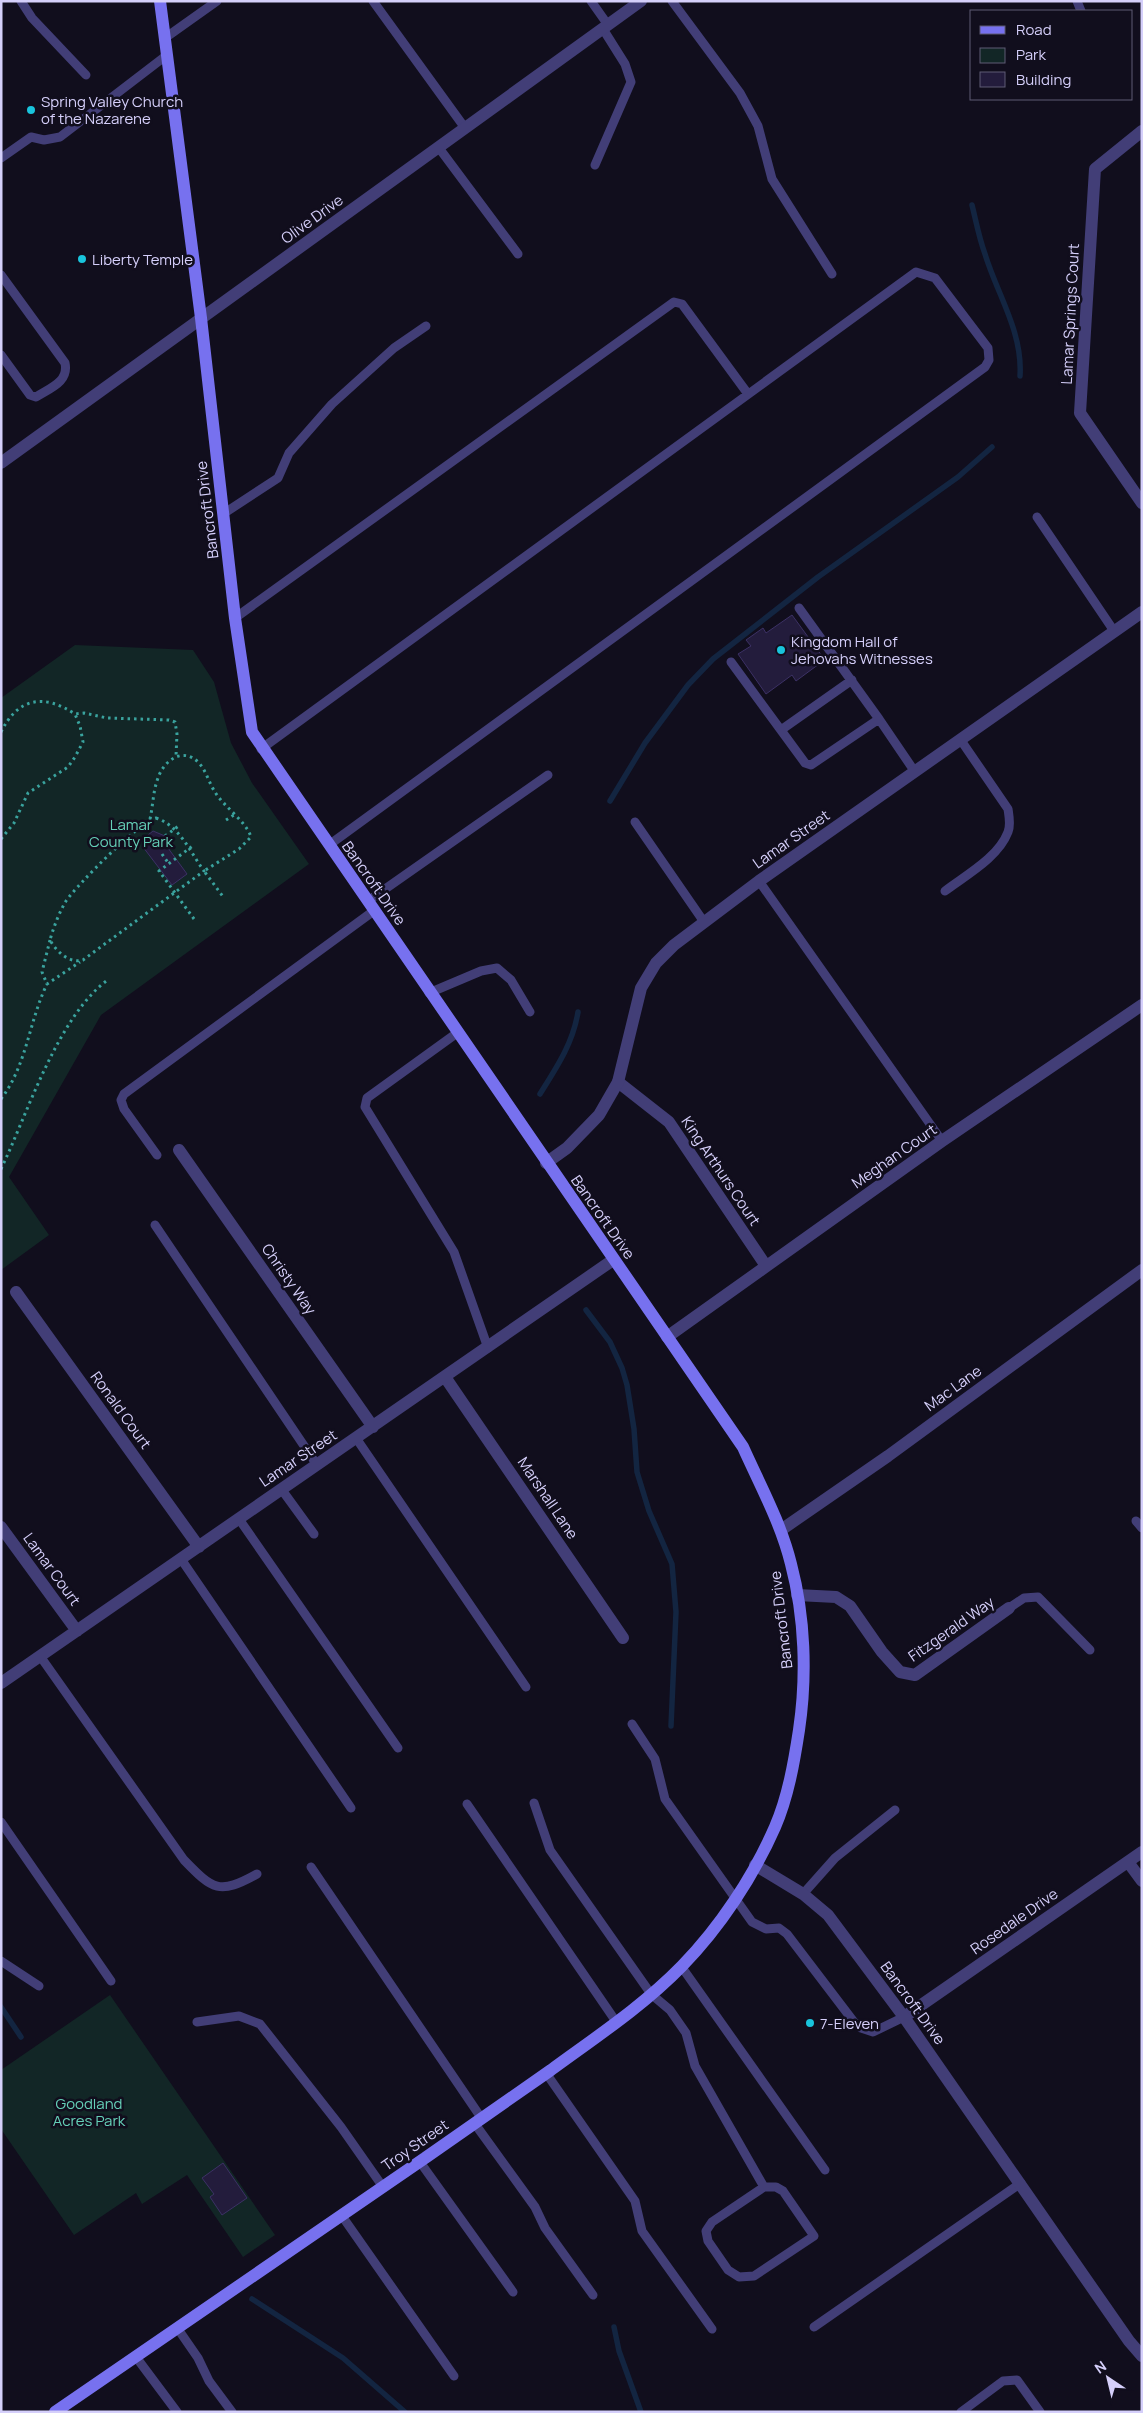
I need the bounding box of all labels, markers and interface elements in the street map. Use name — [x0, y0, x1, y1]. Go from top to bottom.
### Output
legend — [970, 10, 1133, 100]
text: Road — [1016, 19, 1052, 40]
text: Park — [1016, 44, 1046, 65]
text: Building — [1016, 69, 1071, 90]
place label: Spring Valley Church of the Nazarene — [41, 91, 183, 129]
marker: Spring Valley Church of the Nazarene — [25, 104, 37, 116]
street label: Olive Drive — [277, 189, 347, 249]
street label: Lamar Springs Court — [1056, 243, 1084, 385]
place label: Liberty Temple — [92, 249, 193, 270]
marker: Liberty Temple — [76, 253, 88, 265]
street label: Bancroft Drive — [191, 460, 223, 560]
place label: Kingdom Hall of Jehovahs Witnesses — [791, 631, 933, 669]
marker: Kingdom Hall of Jehovahs Witnesses — [775, 644, 787, 656]
street label: Lamar Street — [748, 805, 834, 873]
park label: Lamar County Park — [89, 814, 174, 852]
street label: Bancroft Drive — [337, 837, 411, 929]
street label: King Arthurs Court — [677, 1112, 765, 1230]
street label: Meghan Court — [847, 1119, 941, 1193]
street label: Bancroft Drive — [566, 1171, 640, 1263]
street label: Christy Way — [257, 1239, 321, 1319]
street label: Mac Lane — [920, 1360, 986, 1416]
street label: Ronald Court — [86, 1367, 156, 1453]
street label: Lamar Street — [255, 1424, 341, 1492]
street label: Marshall Lane — [513, 1453, 583, 1543]
street label: Lamar Court — [18, 1528, 86, 1610]
street label: Bancroft Drive — [765, 1570, 797, 1670]
street label: Fitzgerald Way — [904, 1591, 998, 1666]
street label: Rosedale Drive — [966, 1883, 1062, 1959]
street label: Bancroft Drive — [876, 1957, 950, 2049]
place label: 7-Eleven — [820, 2013, 879, 2034]
marker: 7-Eleven — [804, 2017, 816, 2029]
park label: Goodland Acres Park — [53, 2093, 126, 2131]
street label: Troy Street — [377, 2114, 453, 2176]
north arrow — [1083, 2353, 1133, 2403]
text: N — [1091, 2356, 1110, 2378]

